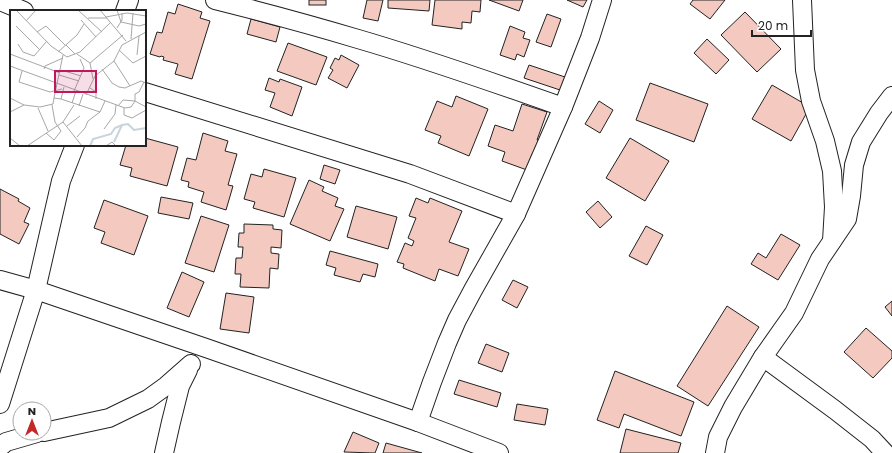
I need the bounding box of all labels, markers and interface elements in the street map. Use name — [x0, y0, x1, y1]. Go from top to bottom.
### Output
inset map — [10, 10, 146, 146]
scale bar — [752, 12, 811, 38]
text: 20 m — [758, 17, 788, 34]
north arrow — [12, 401, 52, 441]
text: N — [28, 403, 36, 419]

